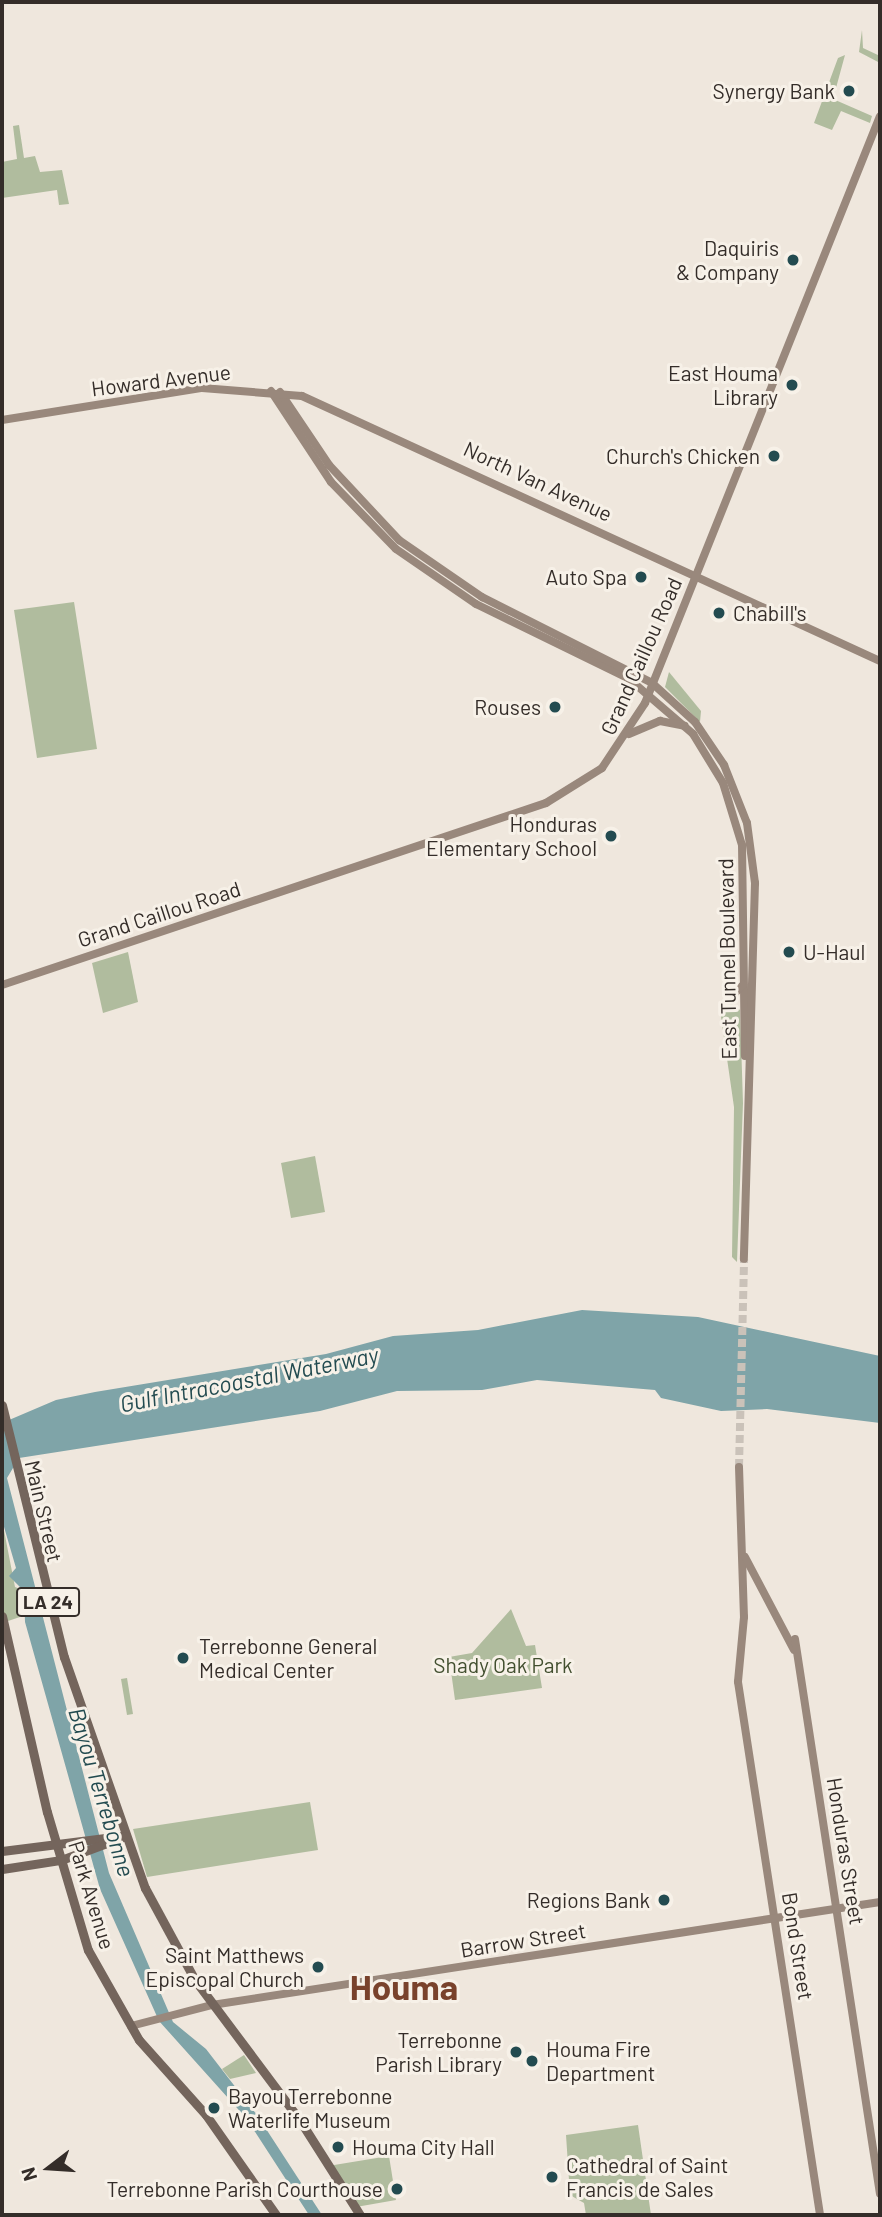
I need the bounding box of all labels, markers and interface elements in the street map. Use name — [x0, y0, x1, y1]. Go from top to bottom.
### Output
place label: Synergy Bank — [713, 78, 835, 104]
marker: Synergy Bank — [841, 83, 857, 99]
place label: Daquiris & Company — [676, 235, 779, 285]
marker: Daquiris & Company — [785, 252, 801, 268]
street label: Howard Avenue — [90, 359, 232, 401]
place label: East Houma Library — [668, 360, 778, 410]
marker: East Houma Library — [784, 377, 800, 393]
street label: North Van Avenue — [460, 436, 616, 526]
place label: Church's Chicken — [606, 443, 760, 469]
marker: Church's Chicken — [766, 448, 782, 464]
place label: Auto Spa — [545, 564, 627, 590]
marker: Auto Spa — [633, 569, 649, 585]
street label: Grand Caillou Road — [595, 573, 687, 739]
place label: Chabill's — [733, 600, 807, 626]
marker: Chabill's — [711, 605, 727, 621]
place label: Rouses — [474, 694, 541, 720]
marker: Rouses — [547, 699, 563, 715]
place label: Honduras Elementary School — [426, 811, 597, 861]
marker: Honduras Elementary School — [603, 828, 619, 844]
street label: East Tunnel Boulevard — [713, 858, 741, 1060]
street label: Grand Caillou Road — [74, 876, 244, 952]
place label: U-Haul — [803, 939, 865, 965]
marker: U-Haul — [781, 944, 797, 960]
water label: Gulf Intracoastal Waterway — [117, 1340, 381, 1418]
street label: Main Street — [20, 1458, 68, 1564]
road number: LA 24 — [15, 1586, 81, 1618]
place label: Terrebonne General Medical Center — [199, 1633, 377, 1683]
marker: Terrebonne General Medical Center — [173, 1648, 193, 1668]
park label: Shady Oak Park — [433, 1652, 573, 1678]
water label: Bayou Terrebonne — [63, 1704, 141, 1880]
street label: Honduras Street — [822, 1775, 870, 1927]
street label: Park Avenue — [64, 1838, 120, 1952]
place label: Regions Bank — [527, 1887, 650, 1913]
street label: Bond Street — [777, 1890, 819, 2002]
marker: Regions Bank — [656, 1892, 672, 1908]
street label: Barrow Street — [458, 1918, 588, 1962]
place label: Saint Matthews Episcopal Church — [145, 1942, 304, 1992]
marker: Saint Matthews Episcopal Church — [310, 1959, 326, 1975]
district label: Houma — [350, 1965, 458, 2007]
place label: Terrebonne Parish Library — [375, 2027, 502, 2077]
place label: Houma Fire Department — [546, 2036, 655, 2086]
marker: Terrebonne Parish Library — [508, 2044, 524, 2060]
marker: Houma Fire Department — [524, 2053, 540, 2069]
place label: Bayou Terrebonne Waterlife Museum — [228, 2083, 392, 2133]
marker: Bayou Terrebonne Waterlife Museum — [206, 2100, 222, 2116]
north arrow — [14, 2133, 84, 2203]
place label: Houma City Hall — [352, 2134, 494, 2160]
marker: Houma City Hall — [330, 2139, 346, 2155]
place label: Cathedral of Saint Francis de Sales — [566, 2152, 728, 2202]
text: N — [16, 2165, 41, 2184]
marker: Cathedral of Saint Francis de Sales — [544, 2169, 560, 2185]
place label: Terrebonne Parish Courthouse — [106, 2176, 383, 2202]
marker: Terrebonne Parish Courthouse — [389, 2181, 405, 2197]

